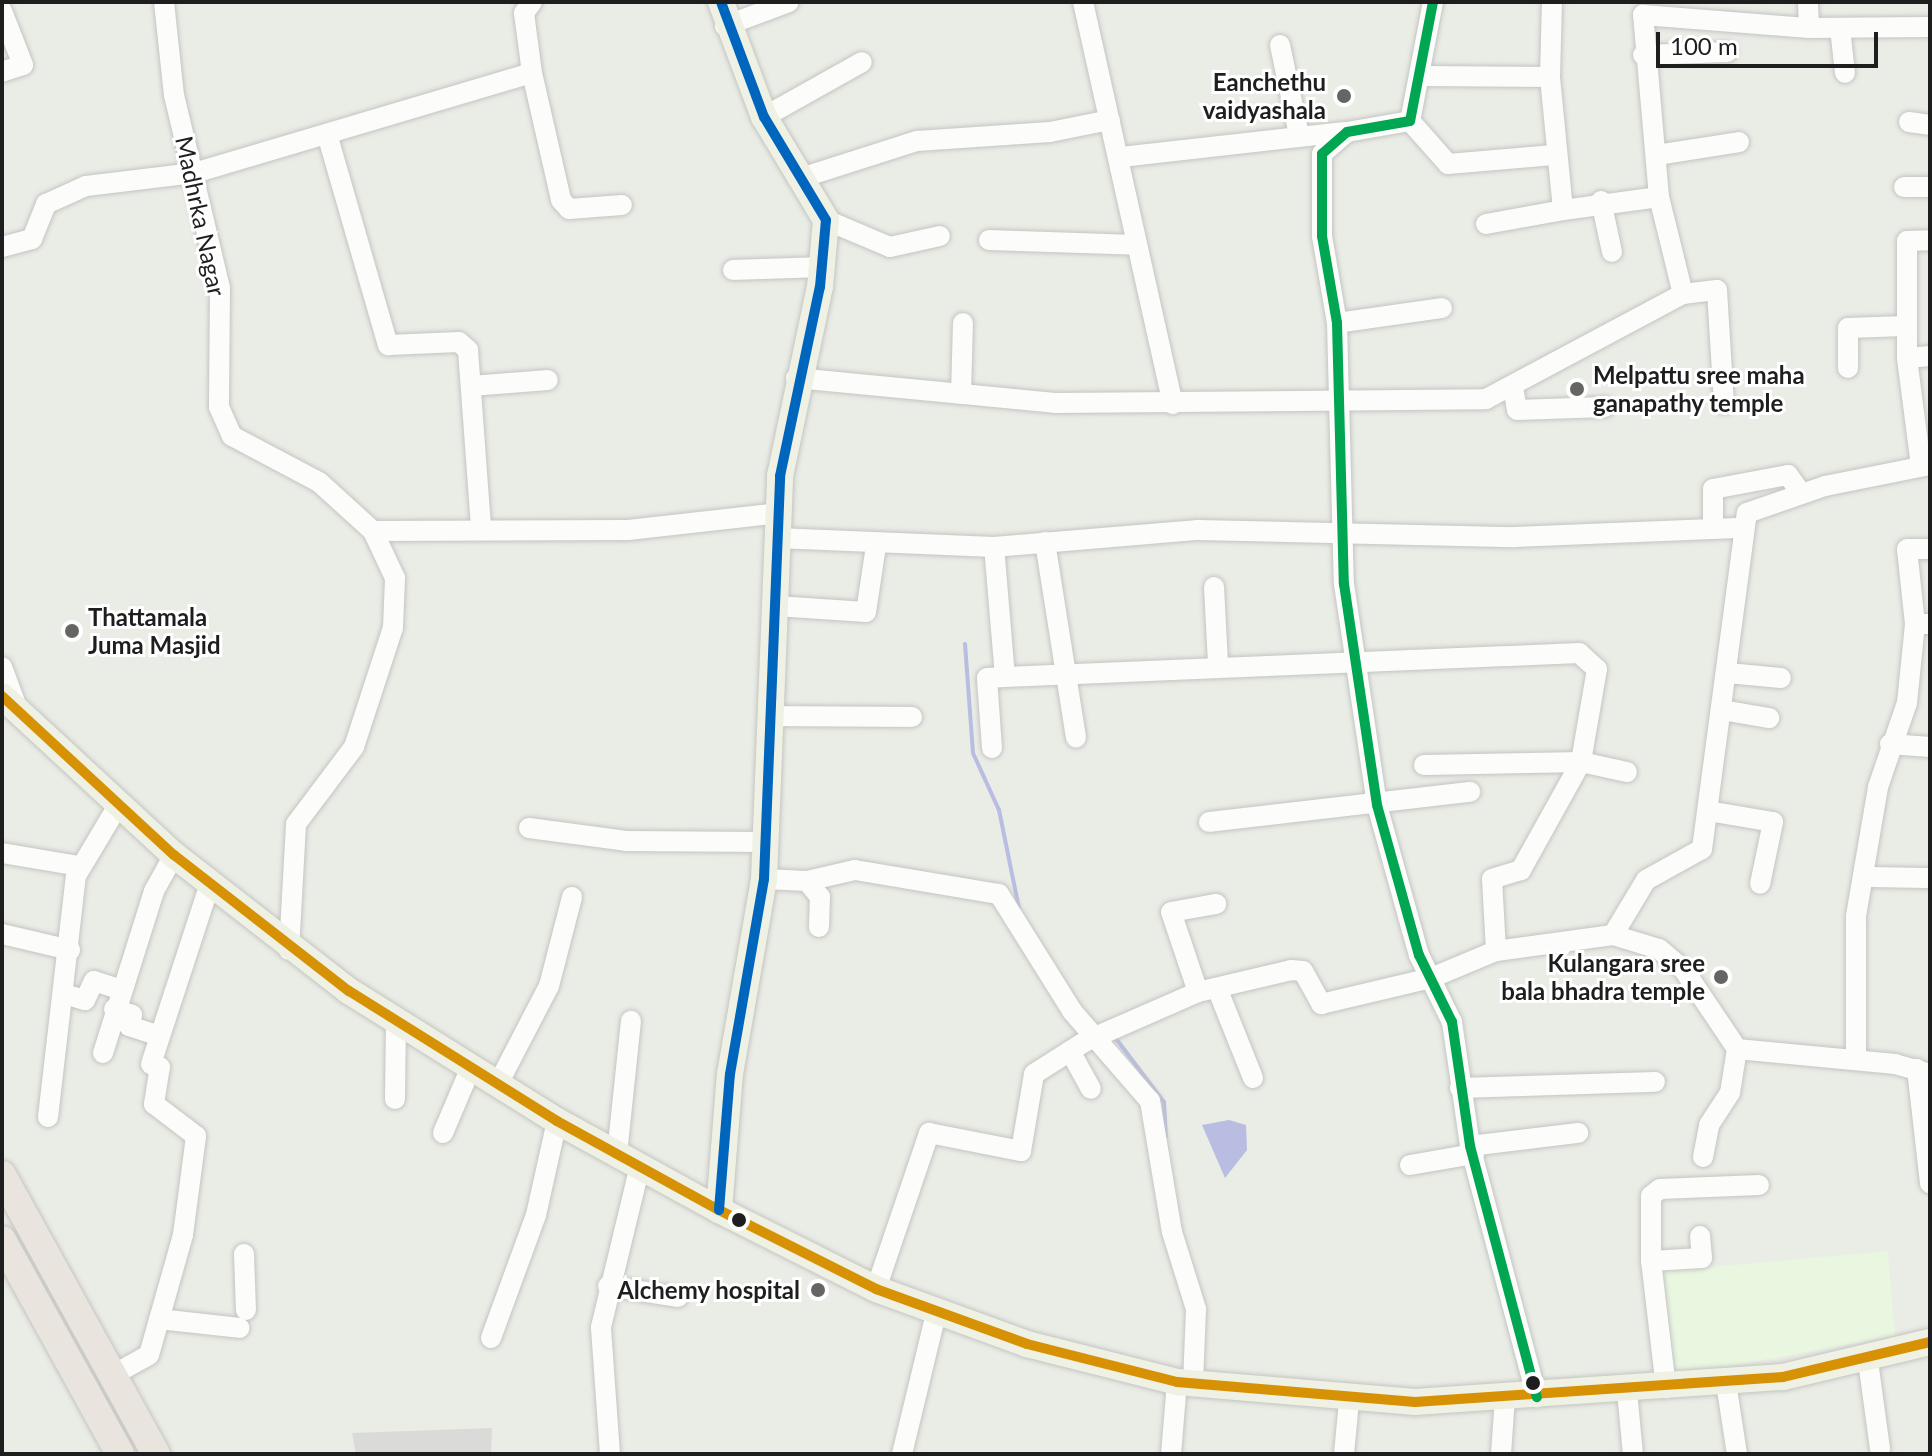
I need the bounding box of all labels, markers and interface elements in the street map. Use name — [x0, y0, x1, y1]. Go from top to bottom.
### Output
scale bar — [1660, 16, 1882, 66]
text: 100 m — [1670, 31, 1738, 60]
place label: Eanchethu vaidyashala — [1203, 68, 1326, 124]
marker: Eanchethu vaidyashala — [1333, 85, 1355, 107]
street label: Madhrka Nagar — [170, 133, 232, 299]
place label: Melpattu sree maha ganapathy temple — [1593, 361, 1805, 417]
marker: Melpattu sree maha ganapathy temple — [1568, 380, 1586, 398]
place label: Thattamala Juma Masjid — [88, 603, 221, 659]
marker: Thattamala Juma Masjid — [63, 622, 81, 640]
place label: Kulangara sree bala bhadra temple — [1501, 949, 1705, 1005]
marker: Kulangara sree bala bhadra temple — [1712, 968, 1730, 986]
unlabelled marker — [731, 1212, 747, 1228]
place label: Alchemy hospital — [617, 1276, 800, 1304]
marker: Alchemy hospital — [807, 1279, 829, 1301]
unlabelled marker — [1525, 1375, 1541, 1391]

